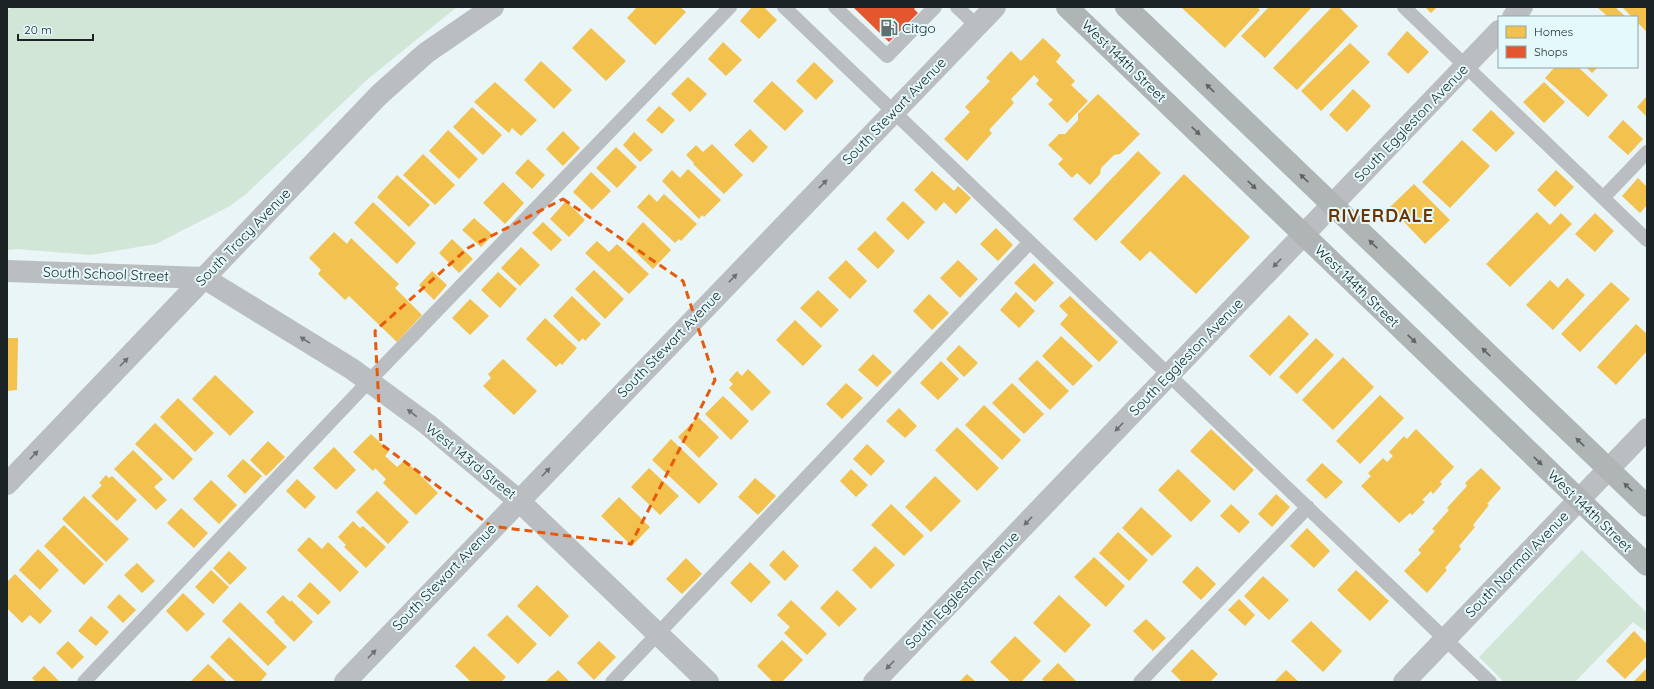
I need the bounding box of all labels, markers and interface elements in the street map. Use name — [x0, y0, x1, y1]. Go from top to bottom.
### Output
scale bar — [18, 16, 93, 42]
street label: West 144th Street — [1078, 16, 1170, 106]
legend — [1498, 16, 1638, 68]
fuel station icon: Citgo — [879, 18, 899, 38]
place label: Citgo — [902, 19, 936, 37]
text: 20 m — [24, 22, 52, 37]
text: Homes — [1534, 24, 1574, 39]
text: Shops — [1534, 44, 1568, 59]
street label: South Stewart Avenue — [838, 54, 950, 168]
street label: South Eggleston Avenue — [1350, 60, 1472, 186]
one-way arrow — [1205, 83, 1215, 93]
one-way arrow — [1191, 126, 1201, 136]
one-way arrow — [1299, 173, 1309, 183]
one-way arrow — [819, 179, 828, 189]
one-way arrow — [1247, 180, 1257, 190]
street label: South Tracy Avenue — [192, 184, 294, 290]
district label: RIVERDALE — [1328, 204, 1434, 227]
one-way arrow — [1368, 239, 1378, 249]
street label: West 144th Street — [1311, 241, 1403, 331]
one-way arrow — [1272, 258, 1281, 268]
street label: South School Street — [43, 263, 170, 285]
one-way arrow — [728, 273, 737, 282]
street label: South Stewart Avenue — [613, 287, 725, 401]
street label: South Eggleston Avenue — [1125, 294, 1247, 420]
one-way arrow — [1407, 335, 1417, 344]
one-way arrow — [300, 336, 310, 344]
one-way arrow — [1481, 347, 1491, 357]
one-way arrow — [119, 357, 129, 367]
one-way arrow — [407, 409, 418, 417]
street label: West 143rd Street — [422, 419, 520, 503]
one-way arrow — [1114, 422, 1123, 432]
one-way arrow — [1575, 437, 1585, 447]
one-way arrow — [29, 450, 39, 460]
one-way arrow — [1533, 456, 1543, 466]
street label: West 144th Street — [1544, 466, 1636, 556]
one-way arrow — [541, 467, 550, 477]
one-way arrow — [1623, 483, 1633, 492]
street label: South Normal Avenue — [1462, 507, 1573, 621]
one-way arrow — [1024, 516, 1033, 526]
street label: South Stewart Avenue — [388, 520, 500, 634]
street label: South Eggleston Avenue — [901, 527, 1023, 653]
one-way arrow — [367, 649, 376, 659]
one-way arrow — [885, 660, 895, 670]

